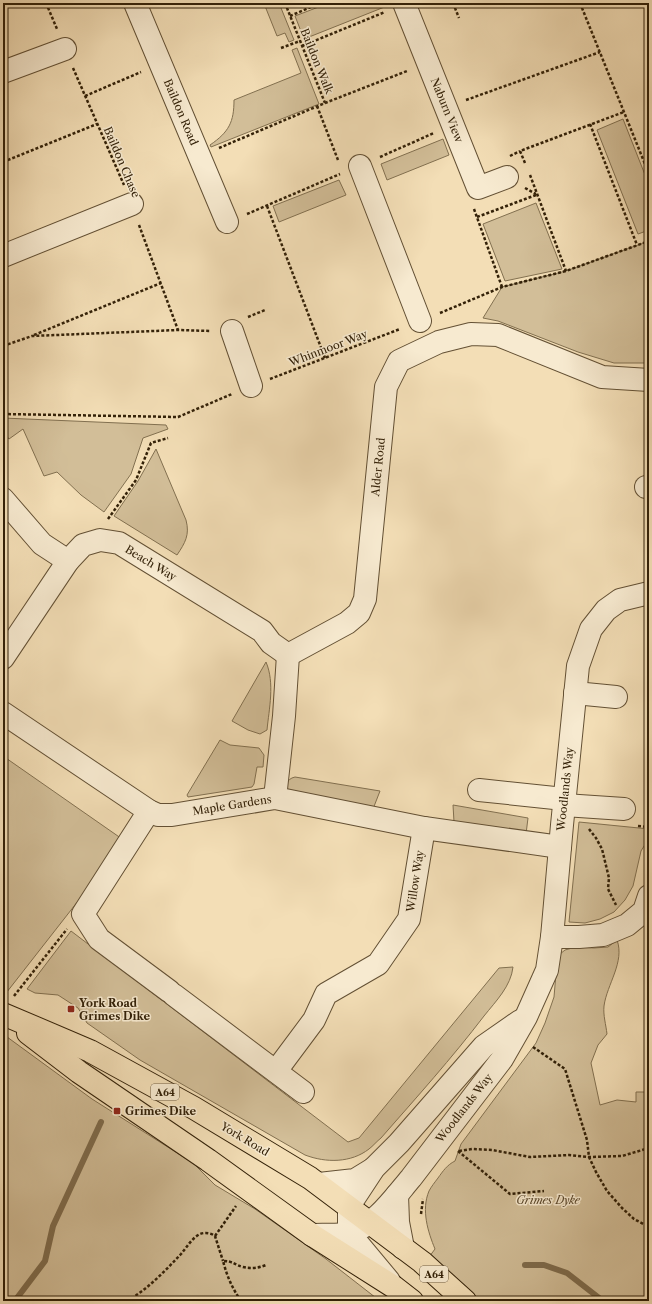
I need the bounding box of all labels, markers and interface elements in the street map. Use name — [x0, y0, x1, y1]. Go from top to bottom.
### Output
street label: Baildon Walk — [298, 26, 337, 96]
street label: Naburn View — [428, 76, 467, 145]
street label: Baildon Road — [161, 77, 201, 147]
street label: Baildon Chase — [101, 125, 143, 199]
street label: Whinmoor Way — [286, 326, 370, 370]
street label: Alder Road — [368, 437, 388, 498]
street label: Beach Way — [123, 542, 180, 584]
street label: Woodlands Way — [554, 746, 576, 832]
street label: Maple Gardens — [192, 792, 273, 818]
street label: Willow Way — [403, 848, 427, 914]
place label: York Road Grimes Dike — [78, 996, 150, 1023]
marker: York Road Grimes Dike — [66, 1004, 76, 1014]
street label: Woodlands Way — [432, 1070, 496, 1146]
road number: A64 — [151, 1084, 179, 1100]
place label: Grimes Dike — [125, 1104, 196, 1118]
marker: Grimes Dike — [112, 1106, 122, 1116]
street label: York Road — [217, 1119, 272, 1159]
park label: Grimes Dyke — [516, 1193, 581, 1207]
road number: A64 — [420, 1266, 448, 1282]

